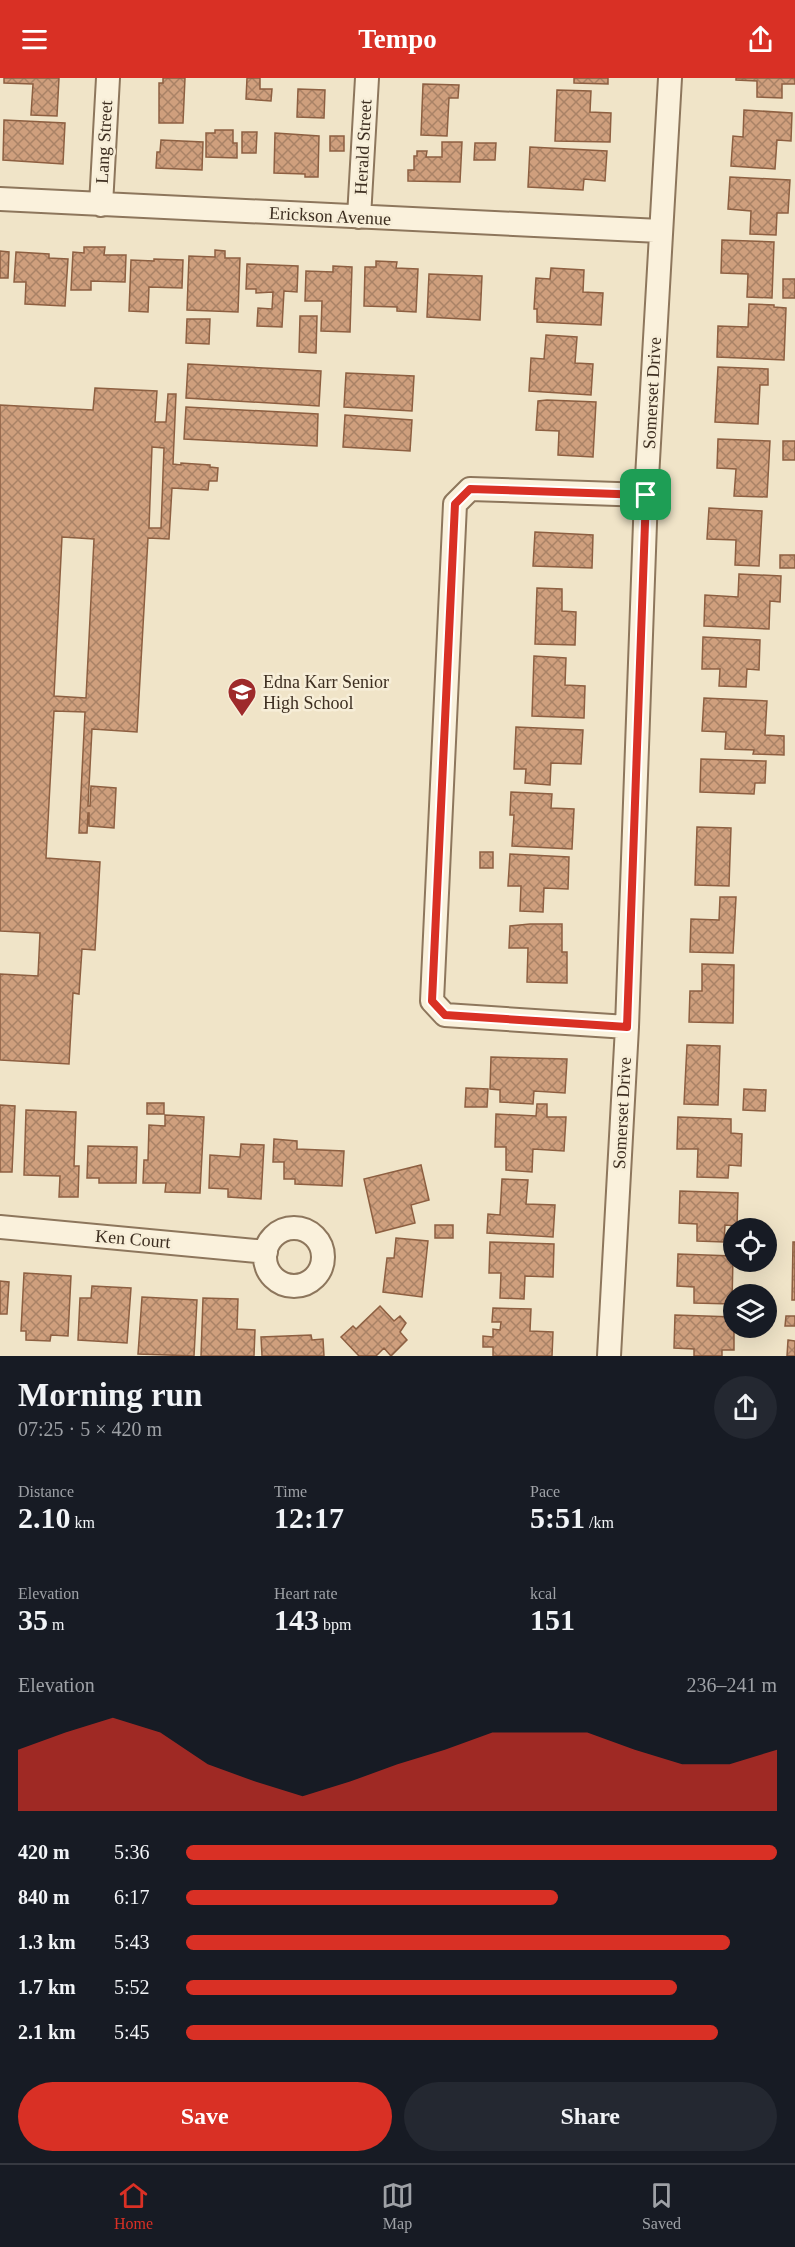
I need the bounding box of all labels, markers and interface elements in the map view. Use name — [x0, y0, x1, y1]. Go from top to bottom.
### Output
icon: menu — [18, 23, 51, 56]
icon: share — [744, 23, 777, 56]
text: Tempo — [358, 24, 437, 54]
street label: Herald Street — [351, 99, 375, 195]
street label: Lang Street — [92, 100, 116, 184]
street label: Erickson Avenue — [268, 203, 392, 229]
street label: Somerset Drive — [639, 336, 665, 450]
pin — [620, 469, 671, 520]
icon: arrive — [629, 478, 662, 511]
place label: Edna Karr Senior High School — [263, 672, 389, 713]
school or university icon: Edna Karr Senior High School — [226, 676, 258, 718]
street label: Somerset Drive — [609, 1056, 635, 1170]
map controls — [723, 1218, 777, 1338]
button: locate — [723, 1218, 777, 1272]
street label: Ken Court — [95, 1226, 171, 1252]
button: layers — [723, 1284, 777, 1338]
button: share — [714, 1376, 777, 1439]
text: Morning run — [18, 1377, 202, 1413]
text: 07:25 · 5 × 420 m — [18, 1418, 162, 1440]
text: Distance — [18, 1483, 74, 1500]
text: Time — [274, 1483, 307, 1500]
text: Pace — [530, 1483, 560, 1500]
text: 2.10 — [18, 1501, 71, 1534]
text: 12:17 — [274, 1501, 344, 1534]
text: 5:51 — [530, 1501, 585, 1534]
text: km — [71, 1514, 95, 1531]
text: /km — [585, 1514, 614, 1531]
text: Elevation — [18, 1585, 79, 1602]
text: Heart rate — [274, 1585, 338, 1602]
text: kcal — [530, 1585, 557, 1602]
text: 35 — [18, 1603, 48, 1636]
text: 143 — [274, 1603, 319, 1636]
text: 151 — [530, 1603, 575, 1636]
text: m — [48, 1616, 64, 1633]
text: bpm — [319, 1616, 351, 1633]
text: Elevation — [18, 1674, 95, 1696]
text: 236–241 m — [686, 1674, 777, 1696]
text: 420 m — [18, 1841, 70, 1863]
text: 5:36 — [114, 1841, 150, 1863]
text: 840 m — [18, 1886, 70, 1908]
text: 6:17 — [114, 1886, 150, 1908]
text: 1.3 km — [18, 1931, 76, 1953]
text: 5:43 — [114, 1931, 150, 1953]
text: 1.7 km — [18, 1976, 76, 1998]
text: 5:52 — [114, 1976, 150, 1998]
text: 2.1 km — [18, 2021, 76, 2043]
text: 5:45 — [114, 2021, 150, 2043]
button: Save — [18, 2082, 392, 2151]
button: Share — [404, 2082, 777, 2151]
tab: Home — [114, 2179, 153, 2233]
tab: Map — [381, 2179, 414, 2233]
tab: Saved — [642, 2179, 681, 2233]

